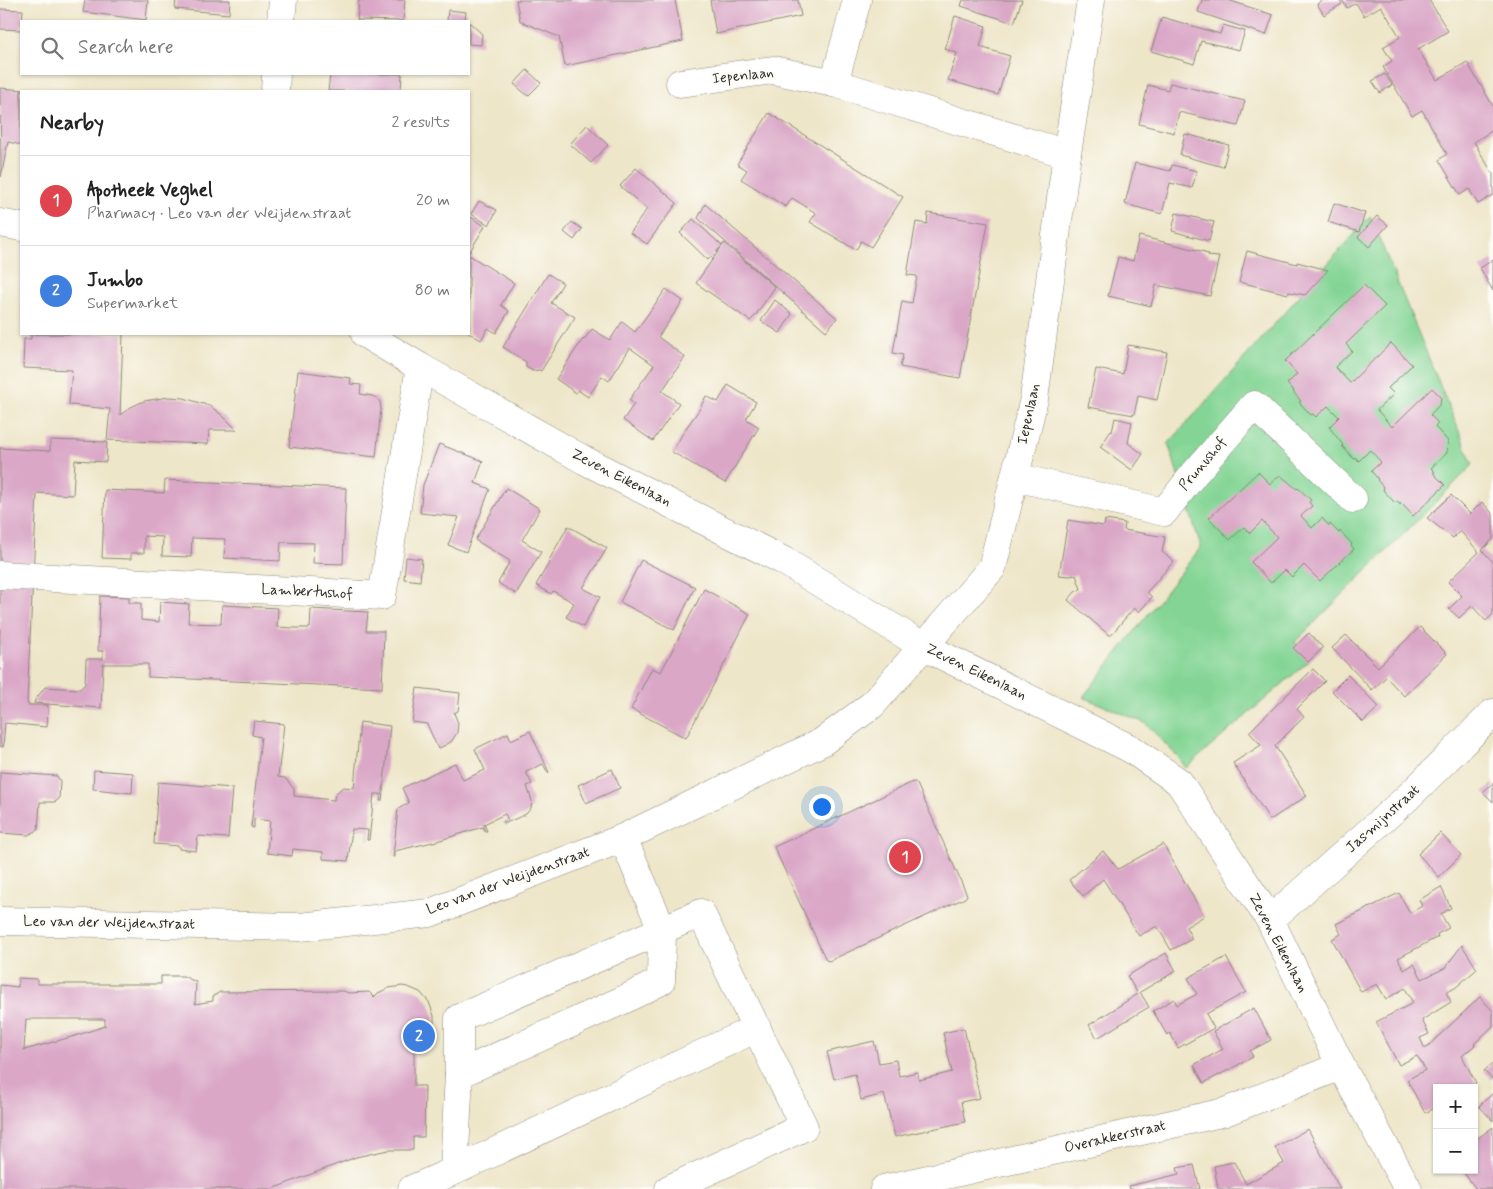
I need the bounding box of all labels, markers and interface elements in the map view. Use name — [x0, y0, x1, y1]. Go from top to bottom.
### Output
search box — [20, 20, 470, 75]
icon: search — [38, 34, 66, 62]
text: Search here — [78, 35, 174, 60]
street label: Iepenlaan — [711, 63, 775, 89]
text: Nearby — [40, 109, 104, 137]
text: 2 results — [392, 112, 450, 133]
text: Apotheek Veghel — [87, 178, 213, 203]
text: 1 — [52, 190, 60, 211]
text: 20 m — [416, 190, 450, 211]
text: Pharmacy · Leo van der Weijdenstraat — [87, 203, 351, 224]
text: Jumbo — [87, 268, 143, 293]
text: 2 — [52, 280, 60, 301]
text: 80 m — [415, 280, 450, 301]
text: Supermarket — [87, 293, 178, 314]
street label: Iepenlaan — [1013, 382, 1045, 446]
street label: Prunushof — [1175, 433, 1231, 495]
street label: Zeven Eikenlaan — [567, 444, 675, 512]
street label: Lambertushof — [261, 580, 353, 604]
street label: Zeven Eikenlaan — [922, 639, 1030, 705]
street label: Jasmijnstraat — [1342, 780, 1425, 858]
your location — [809, 794, 835, 820]
pin: 1 — [889, 838, 921, 876]
street label: Leo van der Weijdenstraat — [424, 842, 593, 920]
street label: Zeven Eikenlaan — [1243, 890, 1313, 996]
street label: Leo van der Weijdenstraat — [23, 912, 196, 935]
pin: 2 — [403, 1017, 435, 1055]
map controls — [1433, 1084, 1478, 1174]
button: + — [1433, 1084, 1478, 1129]
street label: Overakkerstraat — [1062, 1116, 1168, 1158]
button: − — [1433, 1129, 1478, 1174]

